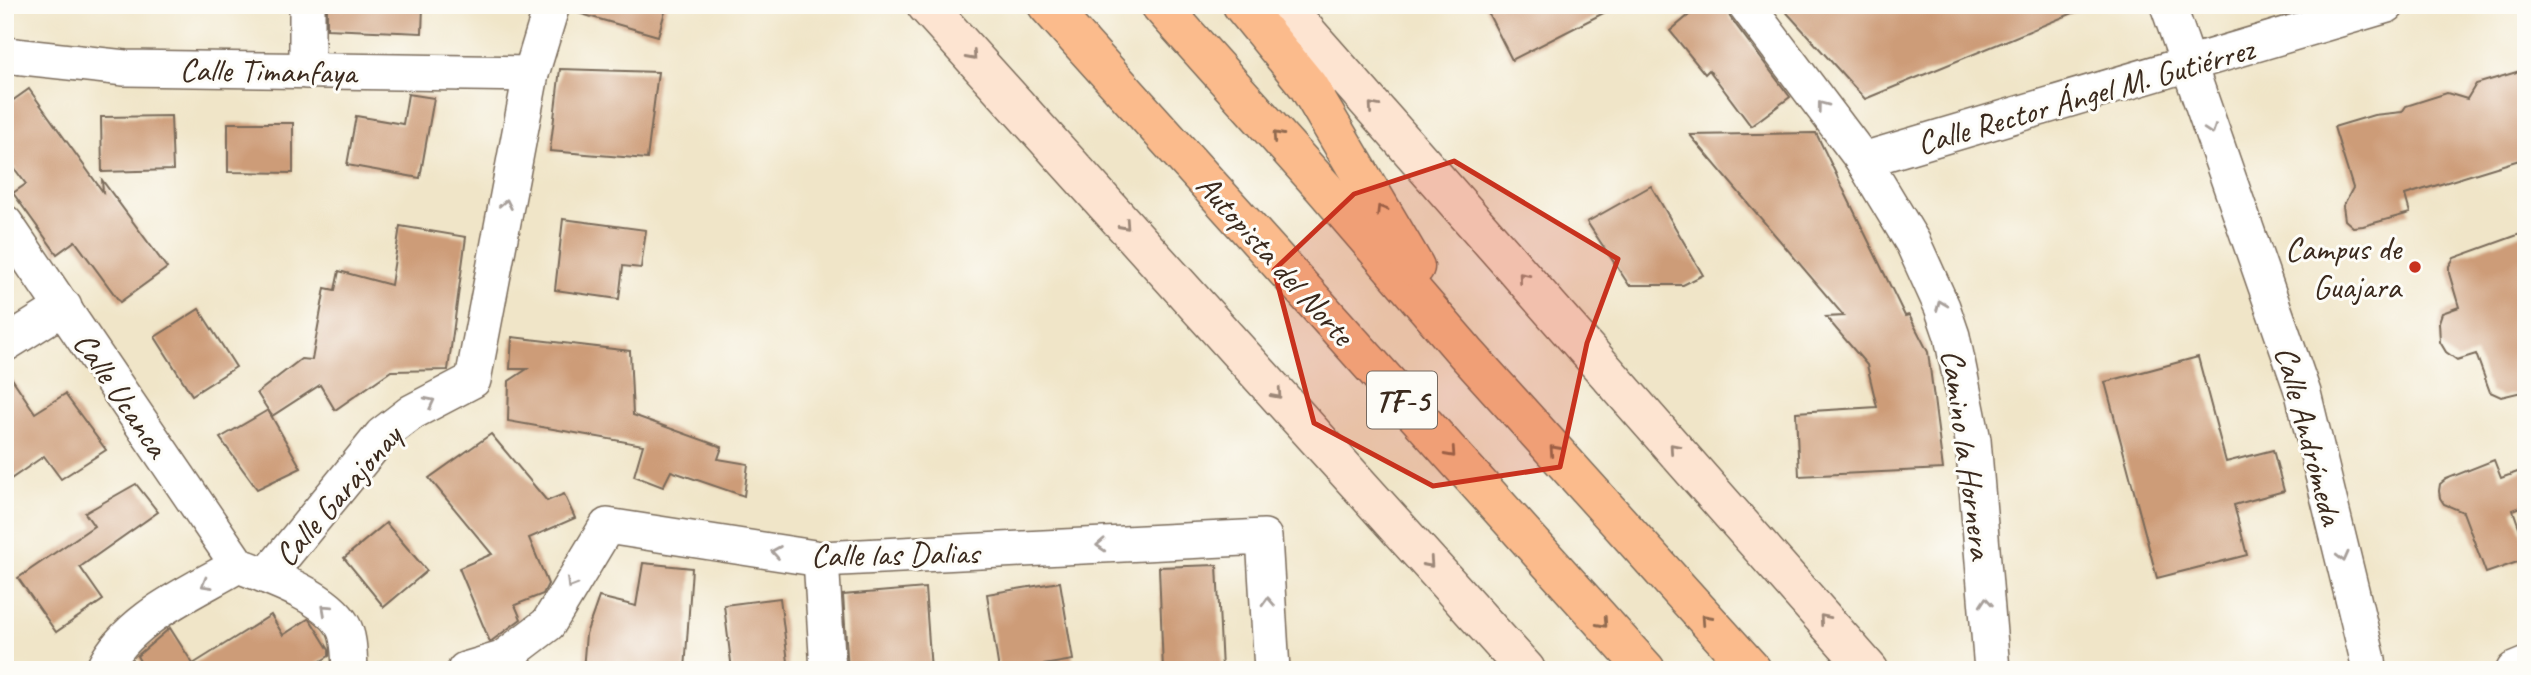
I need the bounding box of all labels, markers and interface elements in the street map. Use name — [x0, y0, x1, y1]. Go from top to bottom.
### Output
street label: Calle Rector Ángel M. Gutiérrez — [1912, 27, 2261, 164]
street label: Calle Timanfaya — [179, 48, 359, 94]
one-way arrow — [964, 48, 976, 61]
one-way arrow — [1817, 101, 1830, 114]
one-way arrow — [1369, 102, 1381, 115]
one-way arrow — [2203, 123, 2217, 135]
one-way arrow — [1273, 131, 1285, 144]
street label: Autopista del Norte — [1187, 165, 1365, 356]
one-way arrow — [498, 198, 513, 210]
one-way arrow — [1377, 205, 1390, 218]
one-way arrow — [1116, 217, 1129, 230]
place label: Campus de Guajara — [2285, 228, 2404, 308]
marker: Campus de Guajara — [2407, 259, 2423, 275]
one-way arrow — [1519, 273, 1531, 286]
one-way arrow — [1935, 300, 1949, 313]
street label: Calle Ucanca — [64, 324, 180, 467]
street label: Calle Andrómeda — [2265, 341, 2353, 531]
street label: Camino la Hornera — [1932, 347, 2003, 564]
road number: TF-5 — [1367, 372, 1437, 428]
one-way arrow — [1269, 386, 1281, 399]
one-way arrow — [422, 397, 435, 411]
street label: Calle Garajonay — [265, 414, 413, 575]
one-way arrow — [1670, 443, 1682, 456]
one-way arrow — [1443, 445, 1455, 458]
one-way arrow — [1550, 445, 1562, 458]
street label: Calle las Dalias — [811, 531, 982, 576]
one-way arrow — [1095, 538, 1106, 553]
one-way arrow — [770, 545, 782, 560]
one-way arrow — [2335, 551, 2349, 563]
one-way arrow — [1421, 555, 1433, 568]
one-way arrow — [200, 576, 213, 589]
one-way arrow — [567, 577, 580, 590]
one-way arrow — [1260, 596, 1275, 607]
one-way arrow — [1979, 596, 1994, 608]
one-way arrow — [321, 605, 334, 617]
one-way arrow — [1595, 614, 1607, 627]
one-way arrow — [1702, 614, 1715, 627]
one-way arrow — [1820, 614, 1832, 627]

